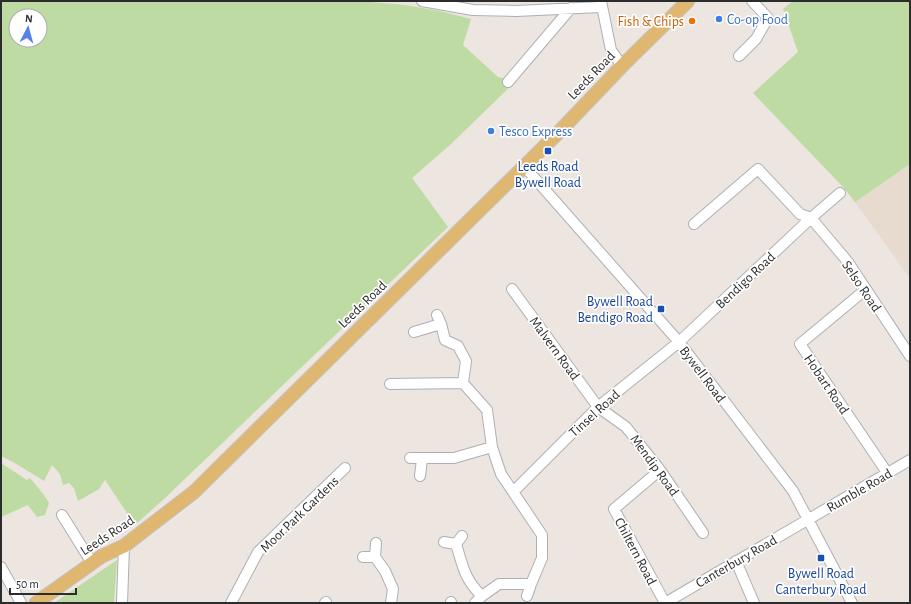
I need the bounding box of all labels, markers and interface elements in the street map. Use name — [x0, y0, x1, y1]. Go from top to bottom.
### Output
north arrow — [8, 8, 48, 48]
text: N — [25, 13, 33, 24]
place label: Co-op Food — [727, 13, 788, 27]
marker: Co-op Food — [714, 14, 724, 24]
place label: Fish & Chips — [617, 15, 684, 29]
marker: Fish & Chips — [687, 16, 697, 26]
street label: Leeds Road — [565, 49, 618, 103]
place label: Tesco Express — [499, 125, 572, 139]
marker: Tesco Express — [486, 126, 496, 136]
marker: Leeds Road Bywell Road — [543, 146, 553, 156]
place label: Leeds Road Bywell Road — [515, 160, 581, 190]
street label: Bendigo Road — [713, 250, 778, 312]
street label: Selso Road — [839, 258, 883, 315]
street label: Leeds Road — [336, 278, 390, 331]
place label: Bywell Road Bendigo Road — [577, 295, 653, 325]
marker: Bywell Road Bendigo Road — [656, 304, 666, 314]
street label: Malvern Road — [527, 314, 582, 383]
street label: Bywell Road — [677, 344, 728, 405]
street label: Hobart Road — [801, 352, 851, 417]
street label: Tinsel Road — [567, 388, 623, 440]
street label: Mendip Road — [627, 432, 681, 499]
street label: Rumble Road — [824, 467, 895, 515]
street label: Moor Park Gardens — [258, 474, 342, 555]
street label: Leeds Road — [78, 513, 137, 558]
street label: Chiltern Road — [612, 515, 659, 587]
street label: Canterbury Road — [694, 533, 779, 591]
marker: Bywell Road Canterbury Road — [816, 553, 826, 563]
place label: Bywell Road Canterbury Road — [775, 567, 867, 597]
scale bar — [10, 570, 76, 596]
text: 50 m — [16, 578, 39, 590]

